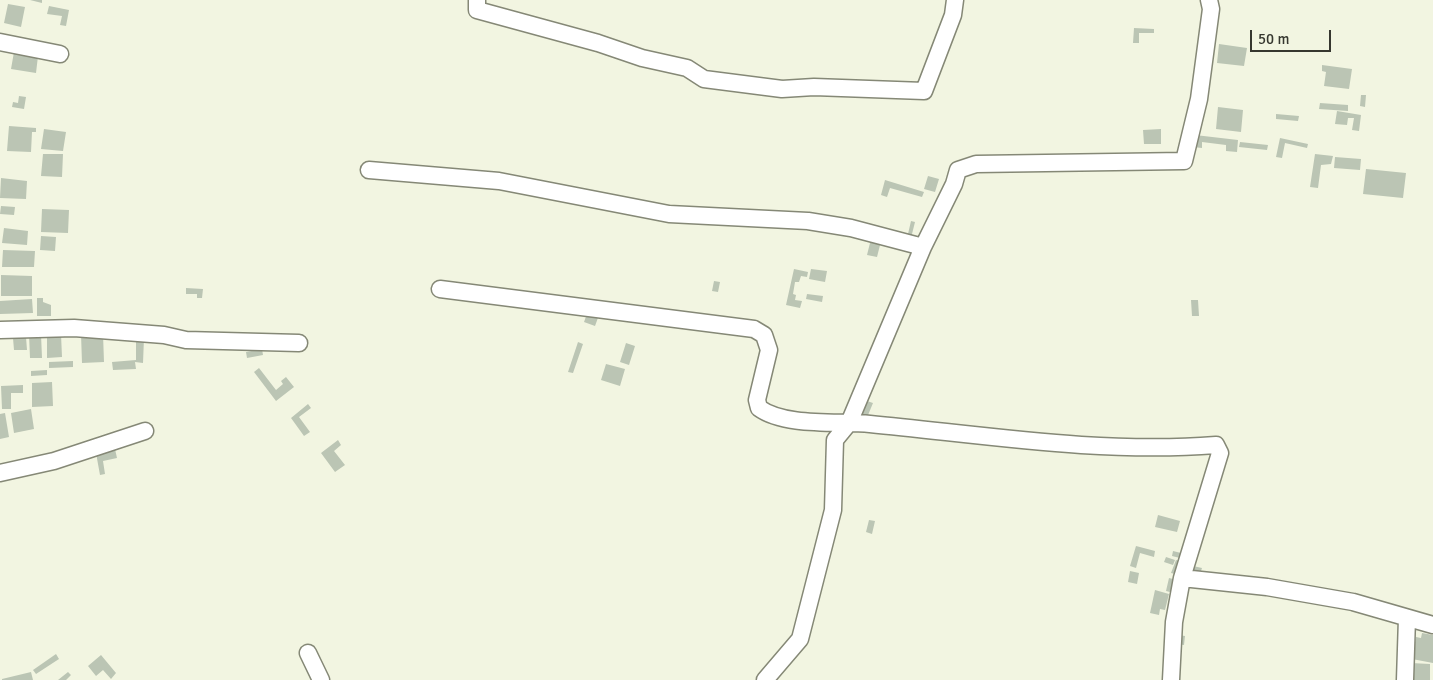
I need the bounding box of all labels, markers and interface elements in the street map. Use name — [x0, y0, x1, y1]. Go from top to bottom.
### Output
scale bar — [1253, 20, 1334, 52]
text: 50 m — [1258, 30, 1289, 48]

